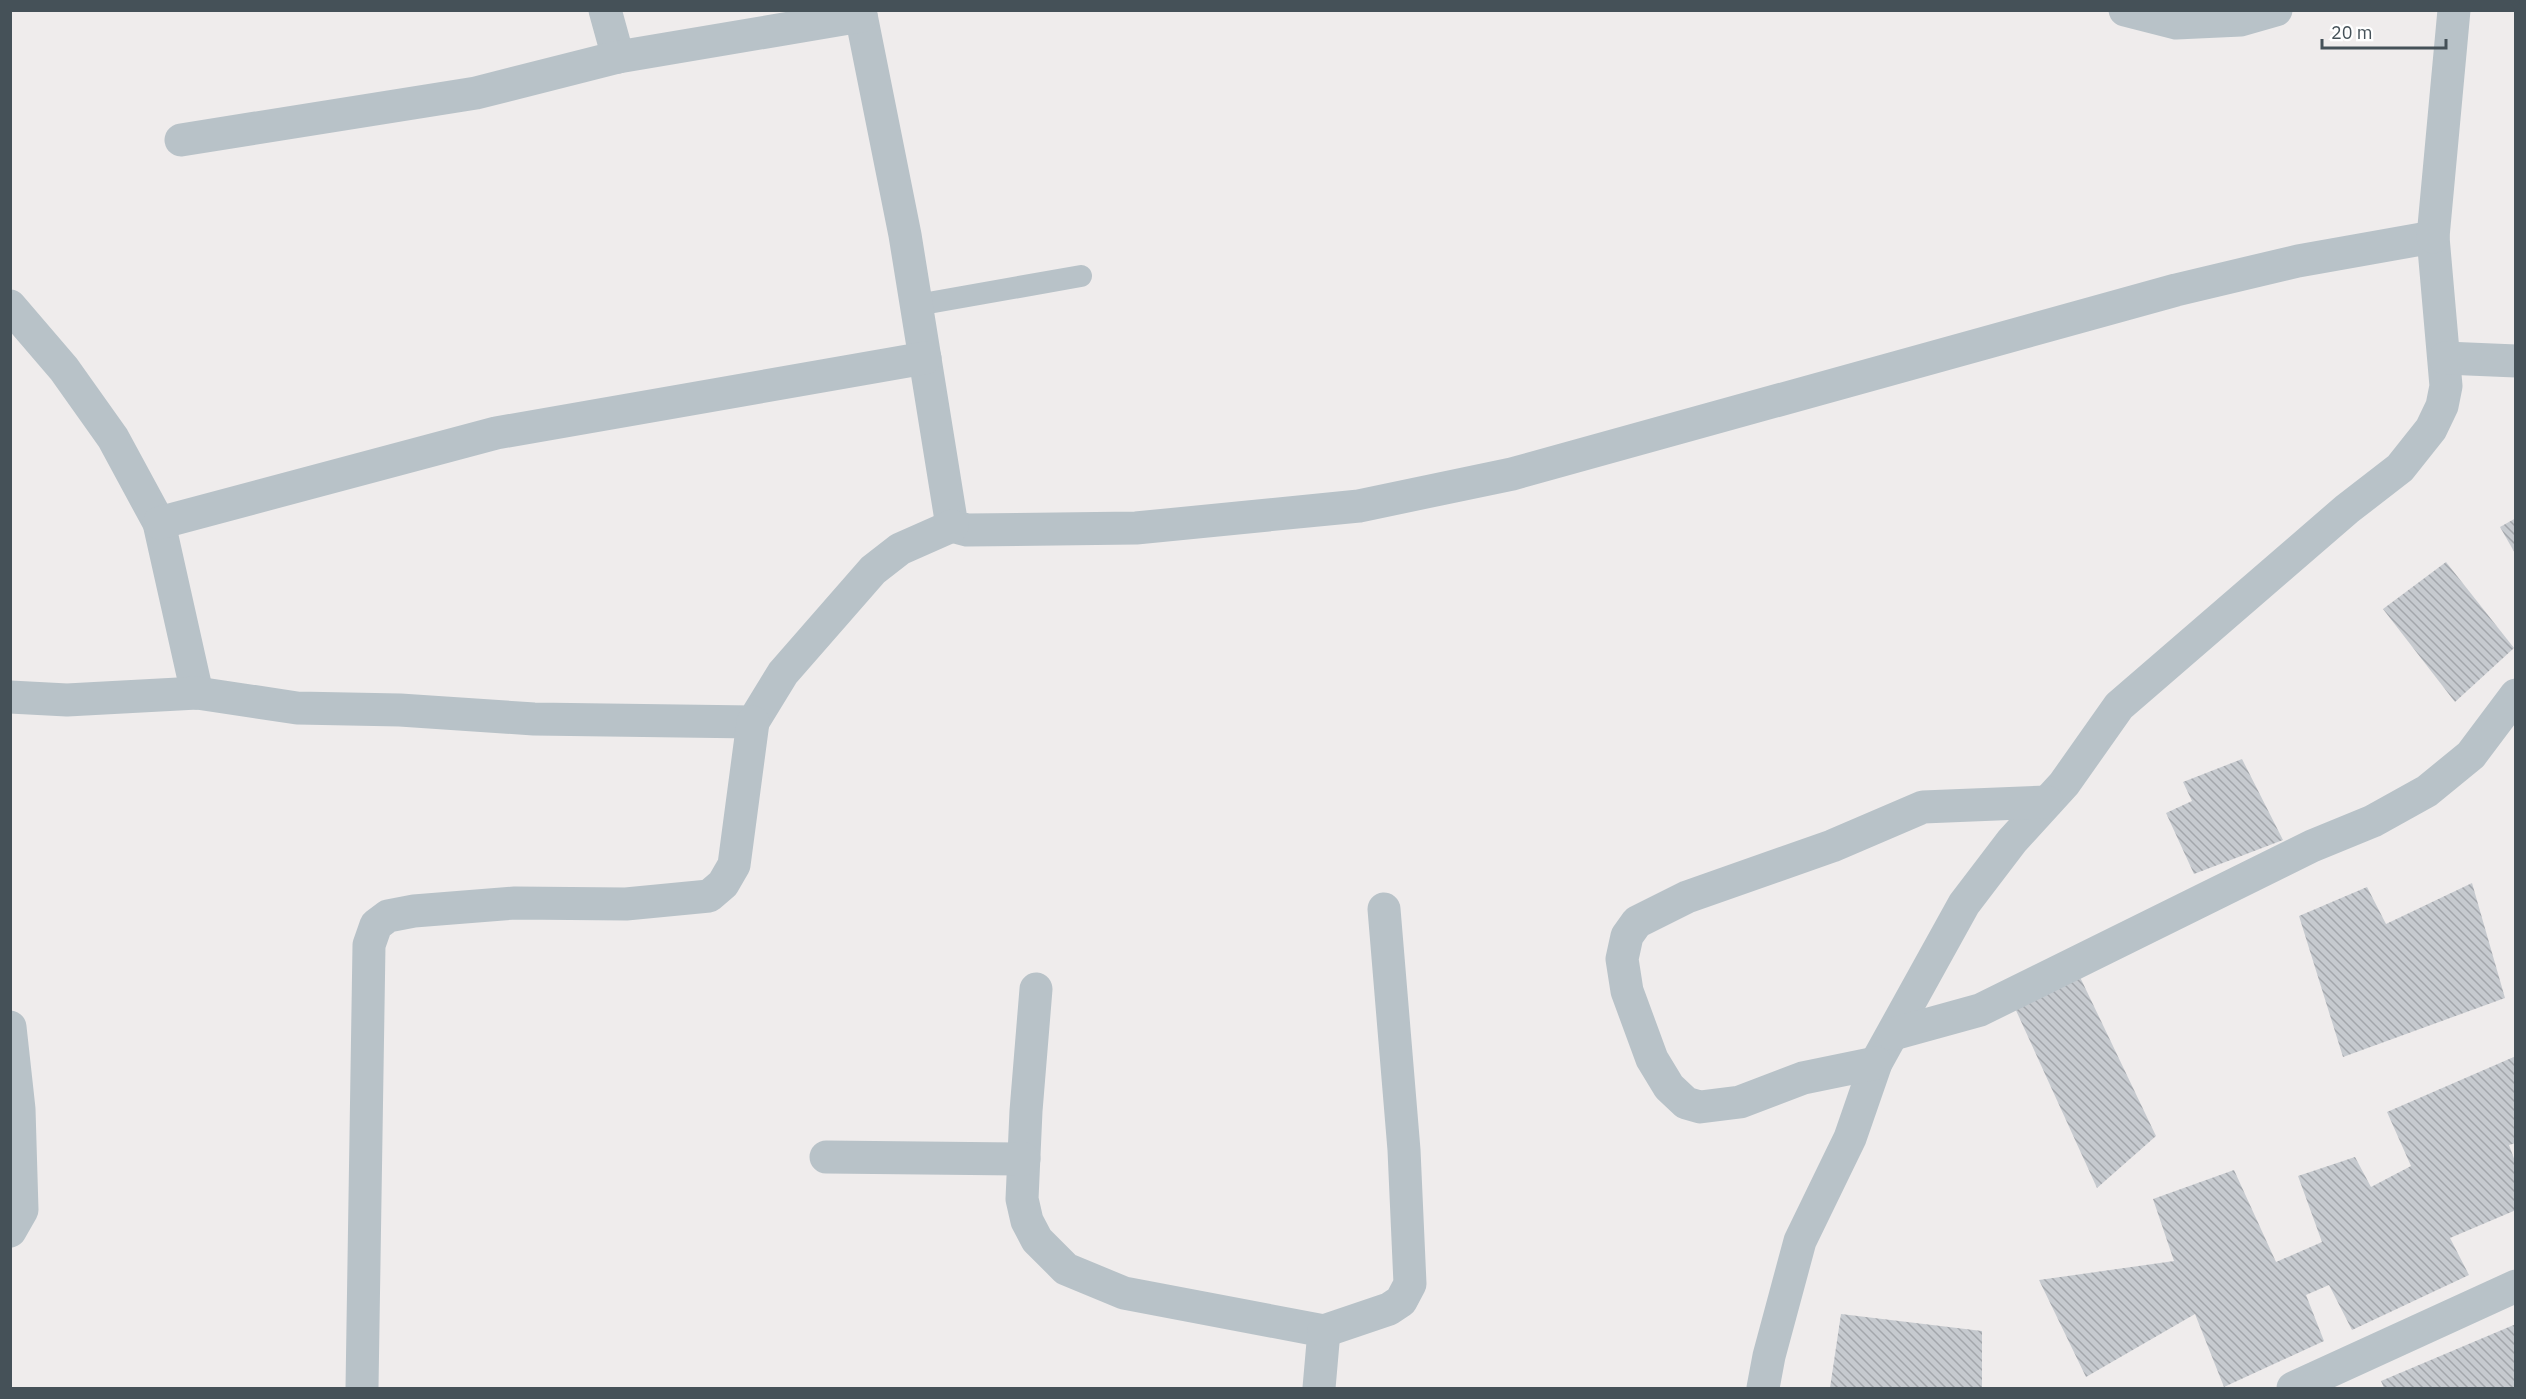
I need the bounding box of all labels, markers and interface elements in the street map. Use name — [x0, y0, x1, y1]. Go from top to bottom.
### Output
scale bar — [2322, 12, 2446, 50]
text: 20 m — [2331, 21, 2373, 44]

